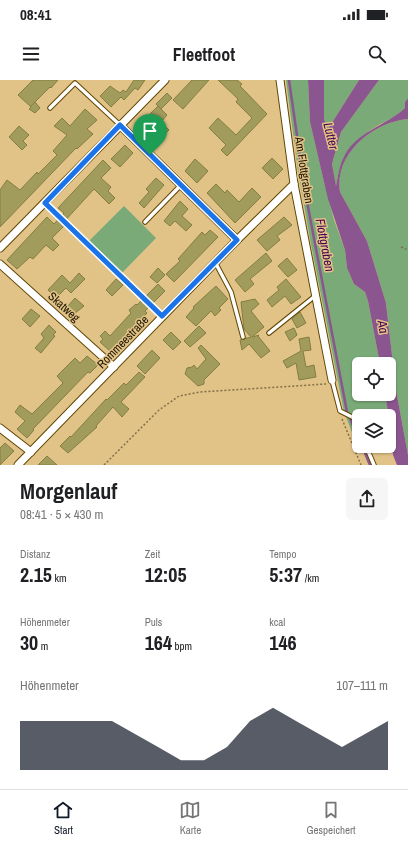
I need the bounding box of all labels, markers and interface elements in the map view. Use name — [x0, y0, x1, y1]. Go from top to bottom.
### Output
text: 08:41 — [20, 4, 51, 25]
text: Fleetfoot — [173, 42, 235, 67]
icon: menu — [20, 43, 42, 65]
icon: search — [366, 43, 388, 65]
pin — [133, 114, 167, 155]
icon: arrive — [139, 120, 161, 142]
water label: Lutter — [319, 121, 343, 152]
street label: Am Flottgraben — [291, 135, 317, 204]
water label: Flottgraben — [312, 217, 339, 273]
street label: Skatweg — [45, 288, 84, 326]
street label: Rommeestraße — [94, 312, 152, 372]
water label: Aa — [373, 318, 393, 335]
map controls — [352, 357, 396, 453]
button: locate — [352, 357, 396, 401]
button: layers — [352, 409, 396, 453]
text: Morgenlauf — [20, 476, 117, 506]
button: share — [346, 478, 388, 520]
text: 08:41 · 5 × 430 m — [20, 506, 103, 523]
text: Distanz — [20, 547, 51, 561]
text: Zeit — [145, 547, 160, 561]
text: Tempo — [269, 547, 296, 561]
text: 2.15 — [20, 561, 52, 588]
text: 12:05 — [145, 561, 187, 588]
text: 5:37 — [269, 561, 302, 588]
text: km — [52, 571, 66, 585]
text: /km — [302, 571, 319, 585]
text: Höhenmeter — [20, 615, 70, 629]
text: Puls — [145, 615, 162, 629]
text: kcal — [269, 615, 285, 629]
text: 30 — [20, 629, 38, 656]
text: 164 — [145, 629, 172, 656]
text: 146 — [269, 629, 297, 656]
text: m — [38, 639, 48, 653]
text: bpm — [172, 639, 192, 653]
text: Höhenmeter — [20, 677, 79, 694]
text: 107–111 m — [336, 677, 388, 694]
tab: Start — [52, 799, 74, 837]
tab: Karte — [179, 799, 201, 837]
tab: Gespeichert — [306, 799, 356, 837]

